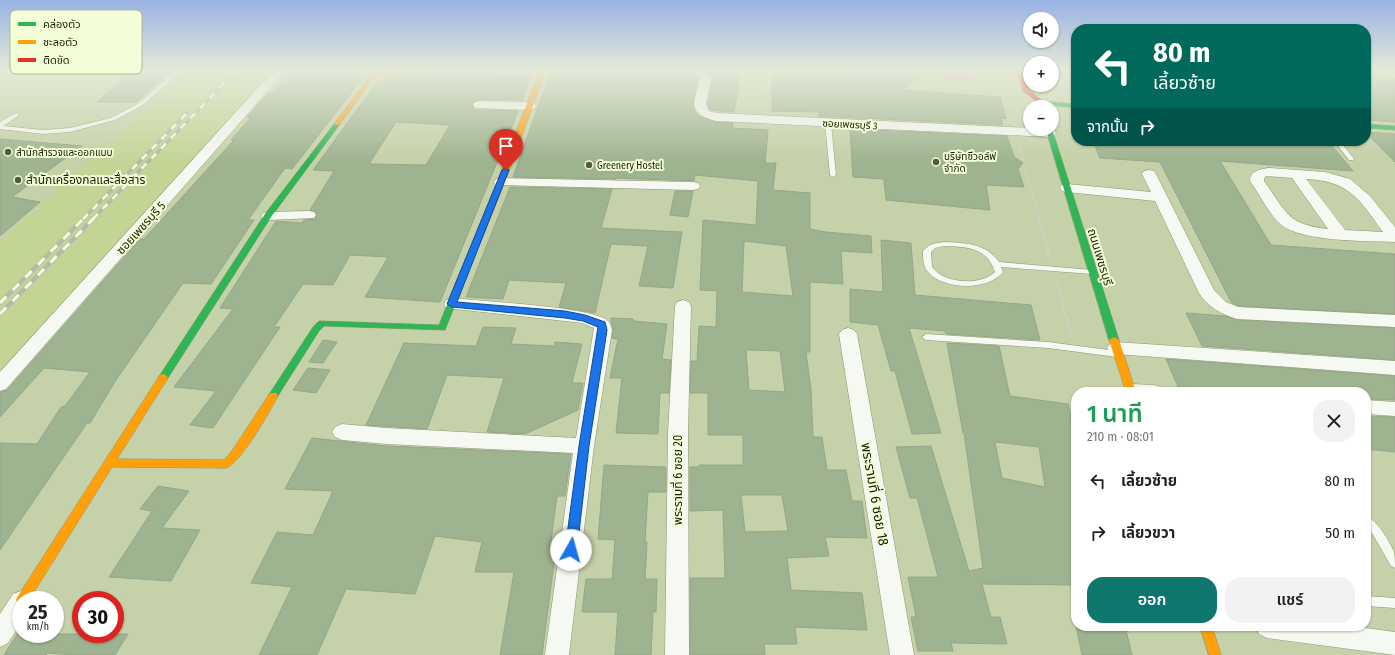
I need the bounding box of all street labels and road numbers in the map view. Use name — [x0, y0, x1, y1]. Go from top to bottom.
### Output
street label: ซอยเพชรบุรี 3 — [822, 118, 878, 132]
street label: ซอยเพชรบุรี 5 — [114, 198, 169, 257]
street label: ถนนเพชรบุรี — [1085, 227, 1115, 287]
street label: พระรามที่ 6 ซอย 20 — [669, 435, 685, 525]
street label: พระรามที่ 6 ซอย 18 — [857, 441, 894, 547]

